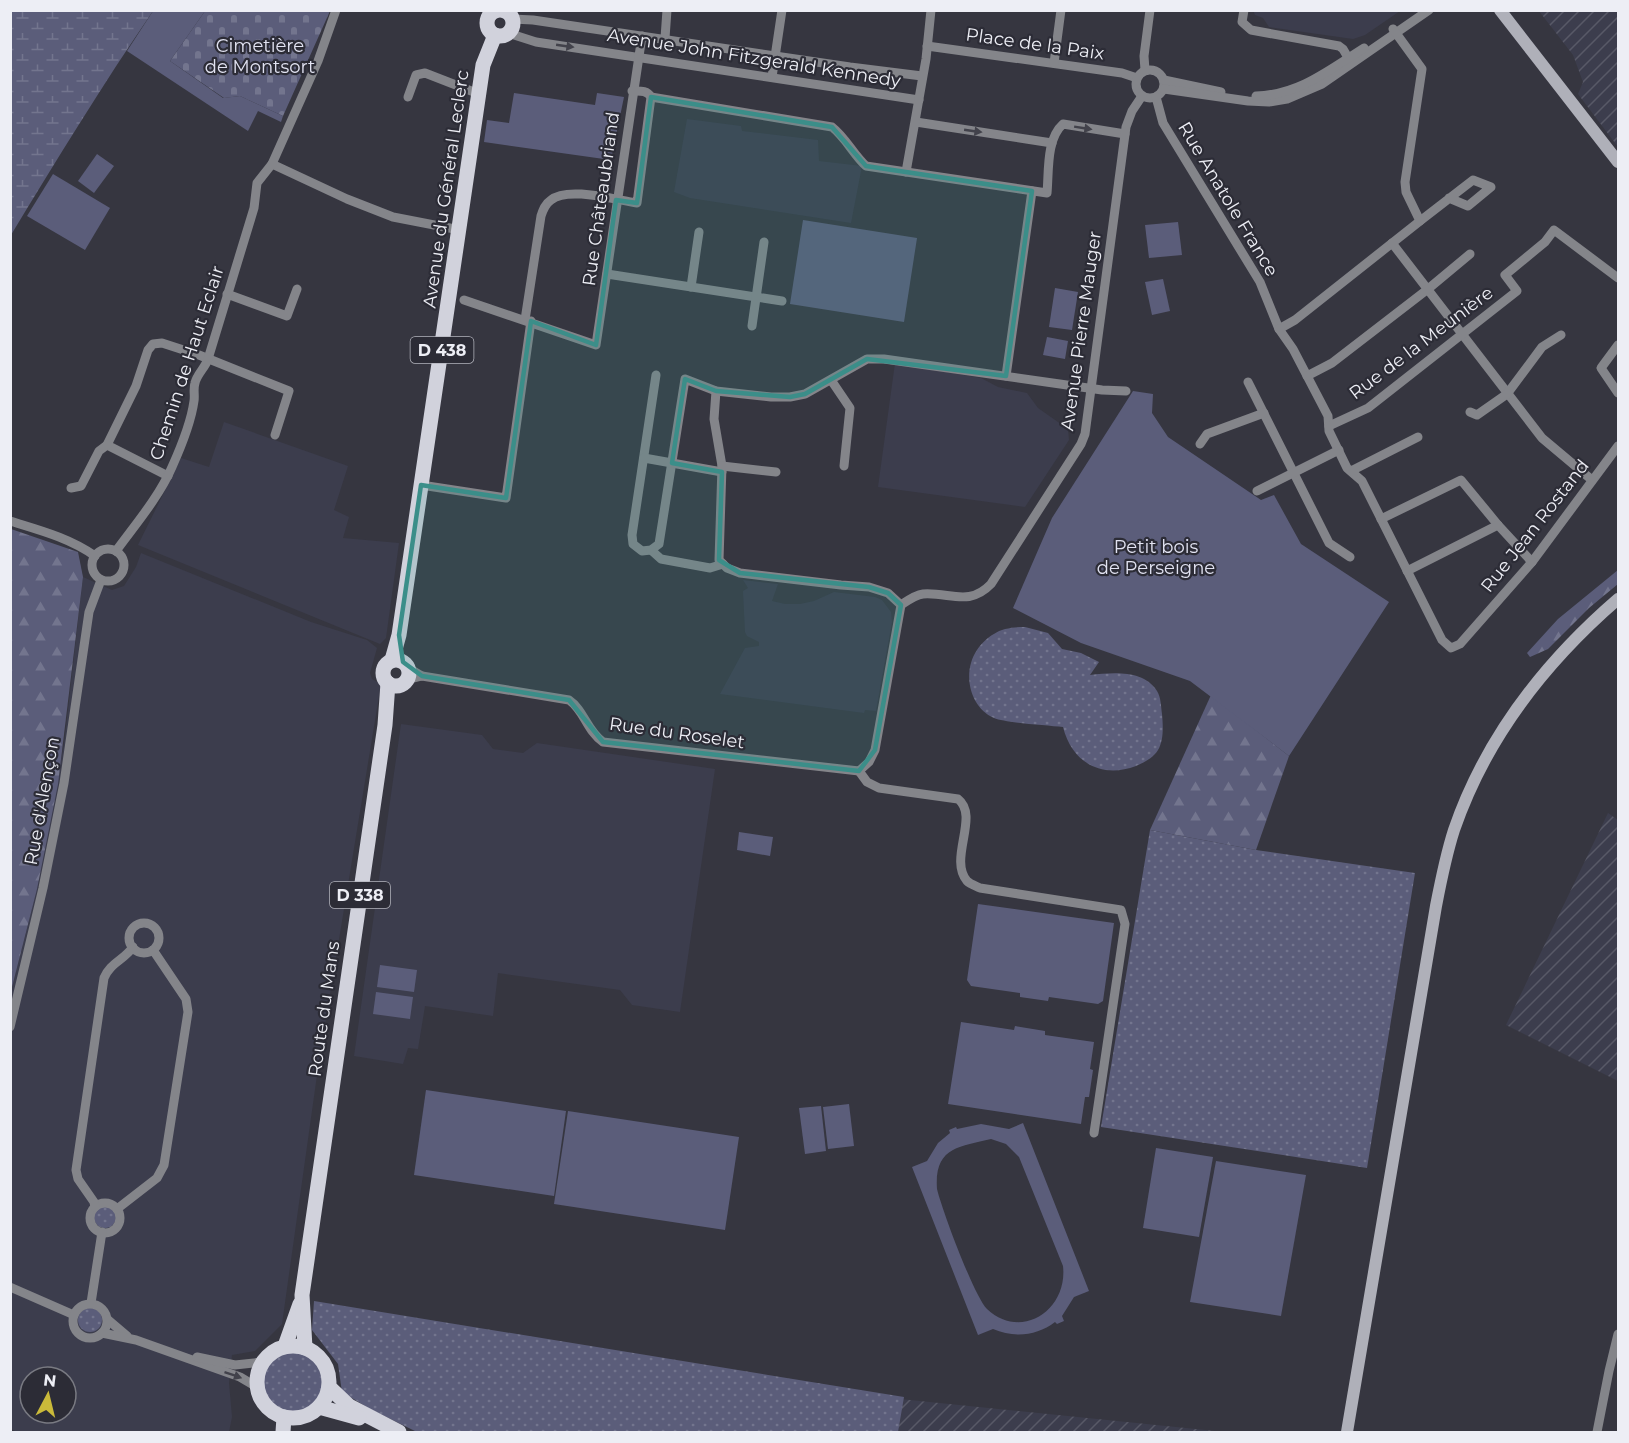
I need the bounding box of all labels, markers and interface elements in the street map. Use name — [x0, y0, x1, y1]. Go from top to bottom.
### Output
street label: Place de la Paix — [964, 23, 1106, 65]
street label: Avenue John Fitzgerald Kennedy — [606, 24, 903, 92]
park label: Cimetière de Montsort — [205, 35, 315, 78]
one-way arrow — [556, 42, 575, 51]
street label: Avenue du Général Leclerc — [418, 68, 474, 310]
street label: Rue Châteaubriand — [578, 110, 624, 288]
street label: Rue Anatole France — [1173, 118, 1283, 280]
one-way arrow — [1074, 123, 1093, 132]
one-way arrow — [964, 127, 983, 136]
street label: Avenue Pierre Mauger — [1056, 230, 1106, 432]
street label: Chemin de Haut Eclair — [145, 263, 229, 463]
street label: Rue de la Meunière — [1345, 282, 1497, 404]
road number: D 438 — [410, 337, 474, 363]
street label: Rue Jean Rostand — [1476, 455, 1594, 597]
park label: Petit bois de Perseigne — [1097, 536, 1215, 579]
street label: Rue du Roselet — [608, 713, 746, 753]
street label: Rue d'Alençon — [20, 735, 64, 867]
road number: D 338 — [330, 882, 390, 908]
street label: Route du Mans — [304, 940, 344, 1078]
north arrow — [18, 1365, 78, 1425]
text: N — [42, 1370, 57, 1391]
one-way arrow — [224, 1371, 242, 1380]

